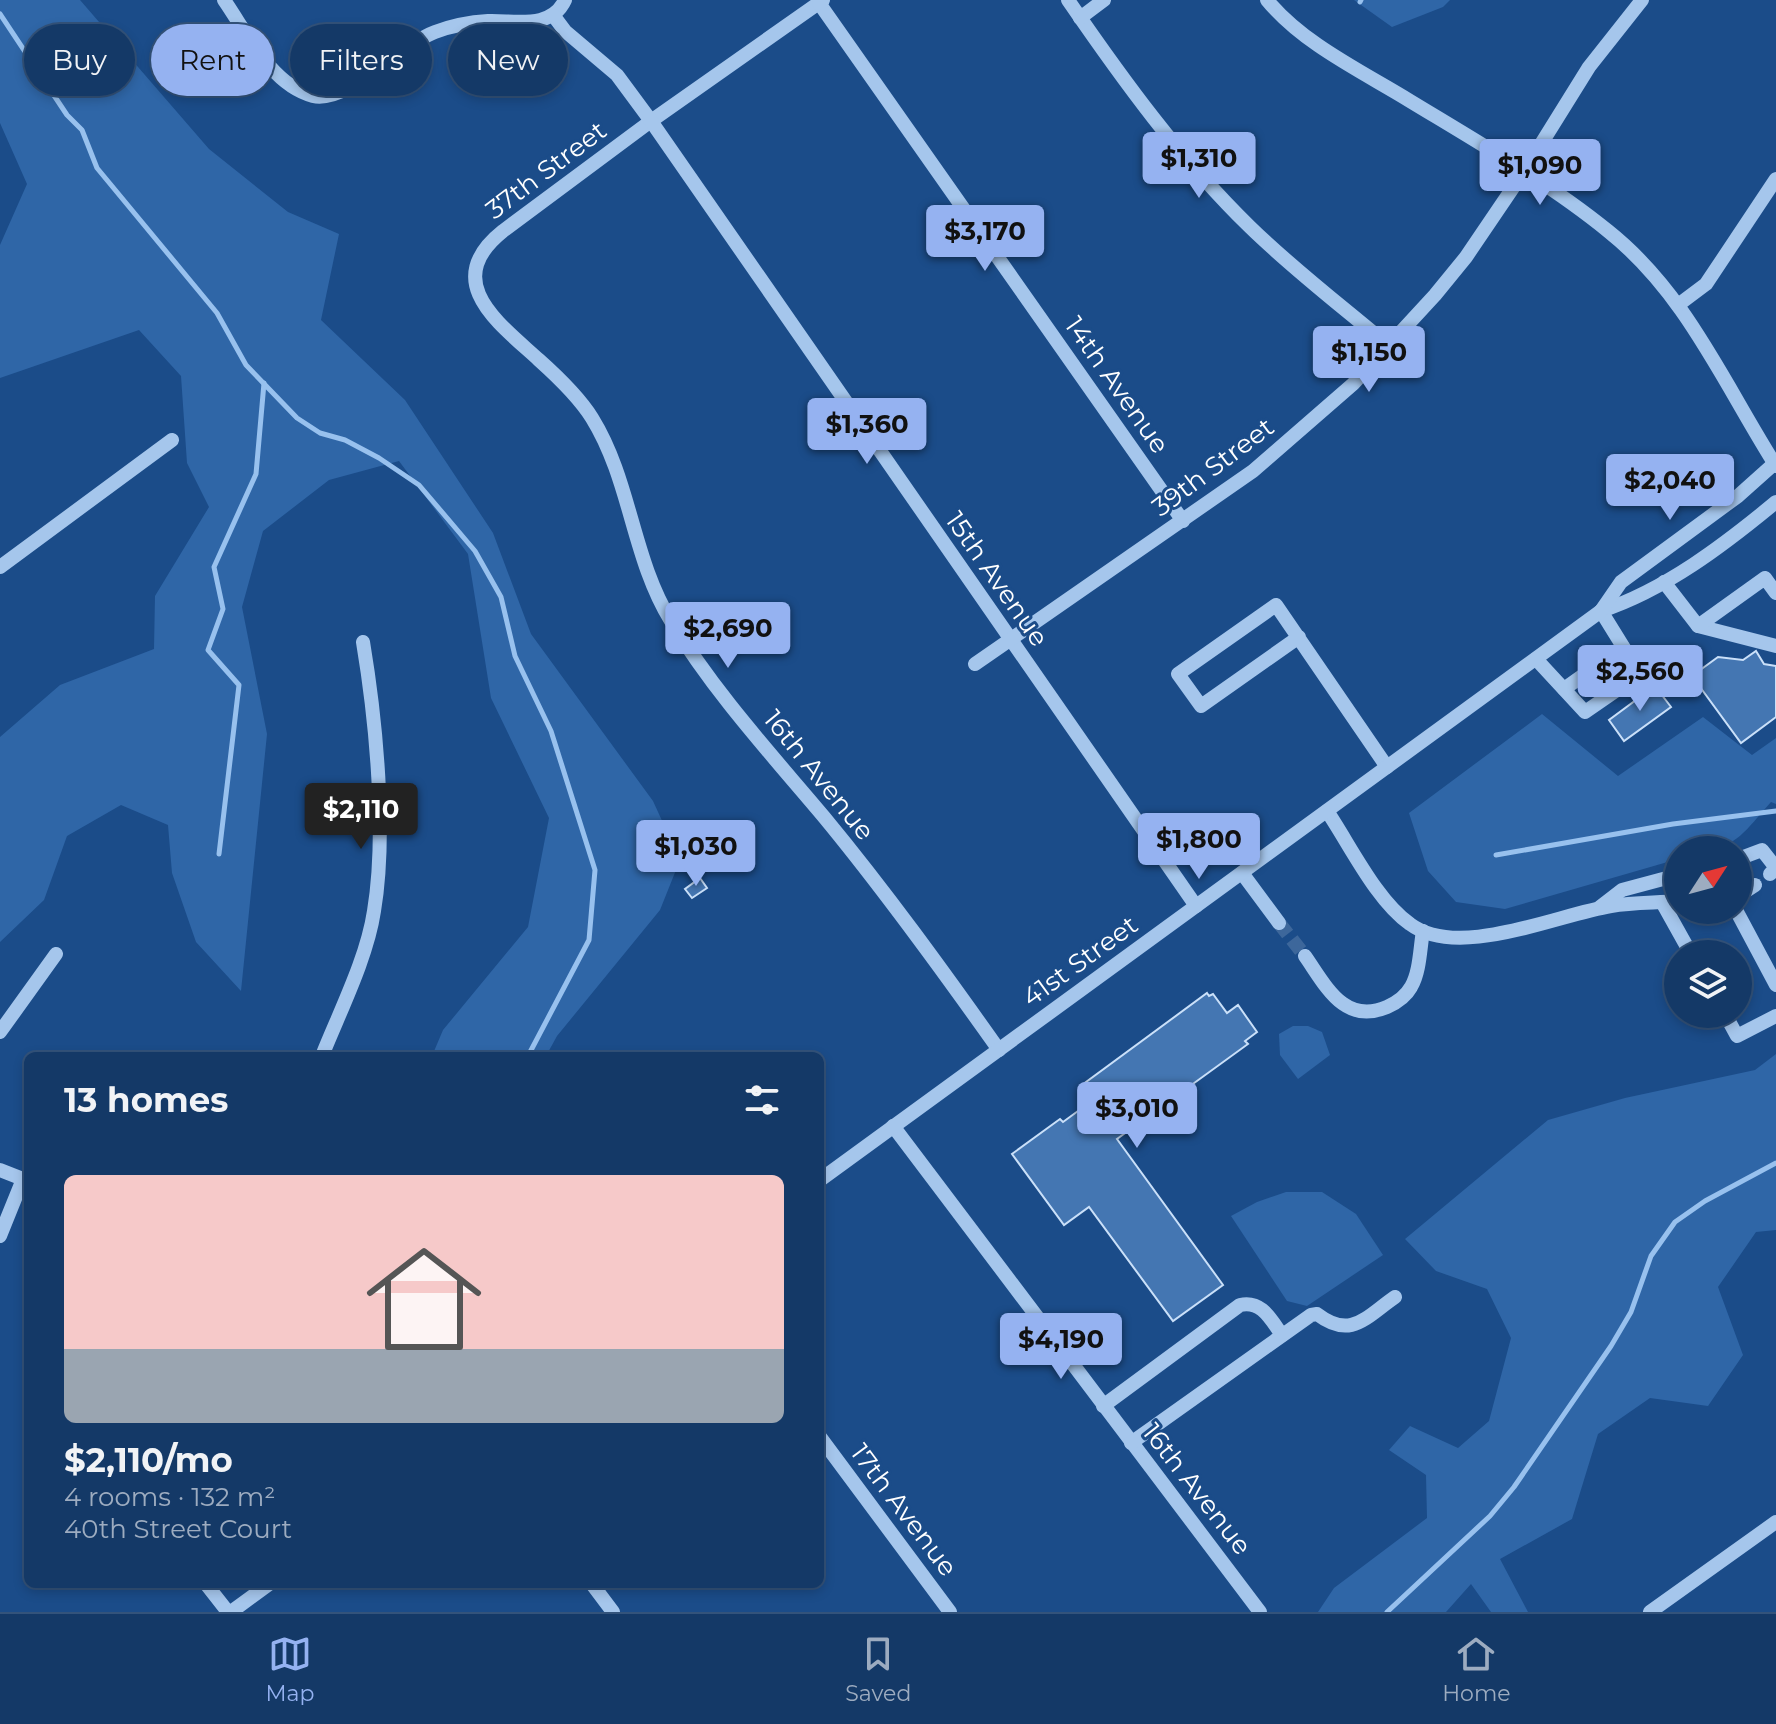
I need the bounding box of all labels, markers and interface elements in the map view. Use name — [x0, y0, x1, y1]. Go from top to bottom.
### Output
chip: Buy — [24, 24, 135, 96]
chip: Rent — [151, 24, 274, 96]
chip: Filters — [290, 24, 432, 96]
chip: New — [448, 24, 568, 96]
street label: 37th Street — [479, 114, 613, 226]
pin: $1,310 — [1134, 132, 1264, 200]
pin: $1,090 — [1475, 139, 1605, 207]
text: $1,310 — [1161, 142, 1237, 174]
text: $1,090 — [1498, 149, 1582, 181]
pin: $3,170 — [920, 205, 1050, 273]
text: $3,170 — [944, 215, 1026, 247]
street label: 14th Avenue — [1058, 310, 1176, 460]
pin: $1,150 — [1304, 326, 1434, 394]
text: $1,150 — [1331, 336, 1407, 368]
pin: $1,360 — [802, 398, 932, 466]
text: $1,360 — [825, 408, 909, 440]
street label: 39th Street — [1146, 411, 1280, 523]
pin: $2,040 — [1605, 454, 1735, 522]
text: $2,040 — [1624, 464, 1716, 496]
street label: 15th Avenue — [939, 505, 1055, 653]
pin: $2,690 — [663, 602, 793, 670]
text: $2,690 — [683, 612, 773, 644]
pin: $2,560 — [1575, 645, 1705, 713]
text: $2,560 — [1596, 655, 1684, 687]
street label: 16th Avenue — [757, 703, 881, 847]
pin: $2,110 — [296, 783, 426, 851]
text: $2,110 — [323, 793, 399, 825]
pin: $1,800 — [1134, 813, 1264, 881]
pin: $1,030 — [631, 820, 761, 888]
text: $1,800 — [1156, 823, 1242, 855]
text: $1,030 — [654, 830, 738, 862]
north arrow — [1664, 836, 1752, 924]
map controls — [1664, 836, 1752, 1028]
street label: 41st Street — [1016, 908, 1144, 1014]
button: layers — [1664, 940, 1752, 1028]
icon: filters — [740, 1078, 784, 1122]
text: 13 homes — [64, 1079, 228, 1121]
pin: $3,010 — [1072, 1082, 1202, 1150]
text: $3,010 — [1095, 1092, 1179, 1124]
icon: home — [352, 1227, 496, 1371]
pin: $4,190 — [996, 1313, 1126, 1381]
text: $4,190 — [1018, 1323, 1104, 1355]
street label: 16th Avenue — [1136, 1417, 1258, 1561]
street label: 17th Avenue — [844, 1438, 964, 1582]
text: $2,110/mo — [64, 1439, 233, 1481]
text: 4 rooms · 132 m² — [64, 1481, 275, 1513]
text: 40th Street Court — [64, 1513, 292, 1545]
tab: Map — [265, 1632, 314, 1707]
tab: Saved — [845, 1632, 911, 1707]
tab: Home — [1442, 1632, 1511, 1707]

